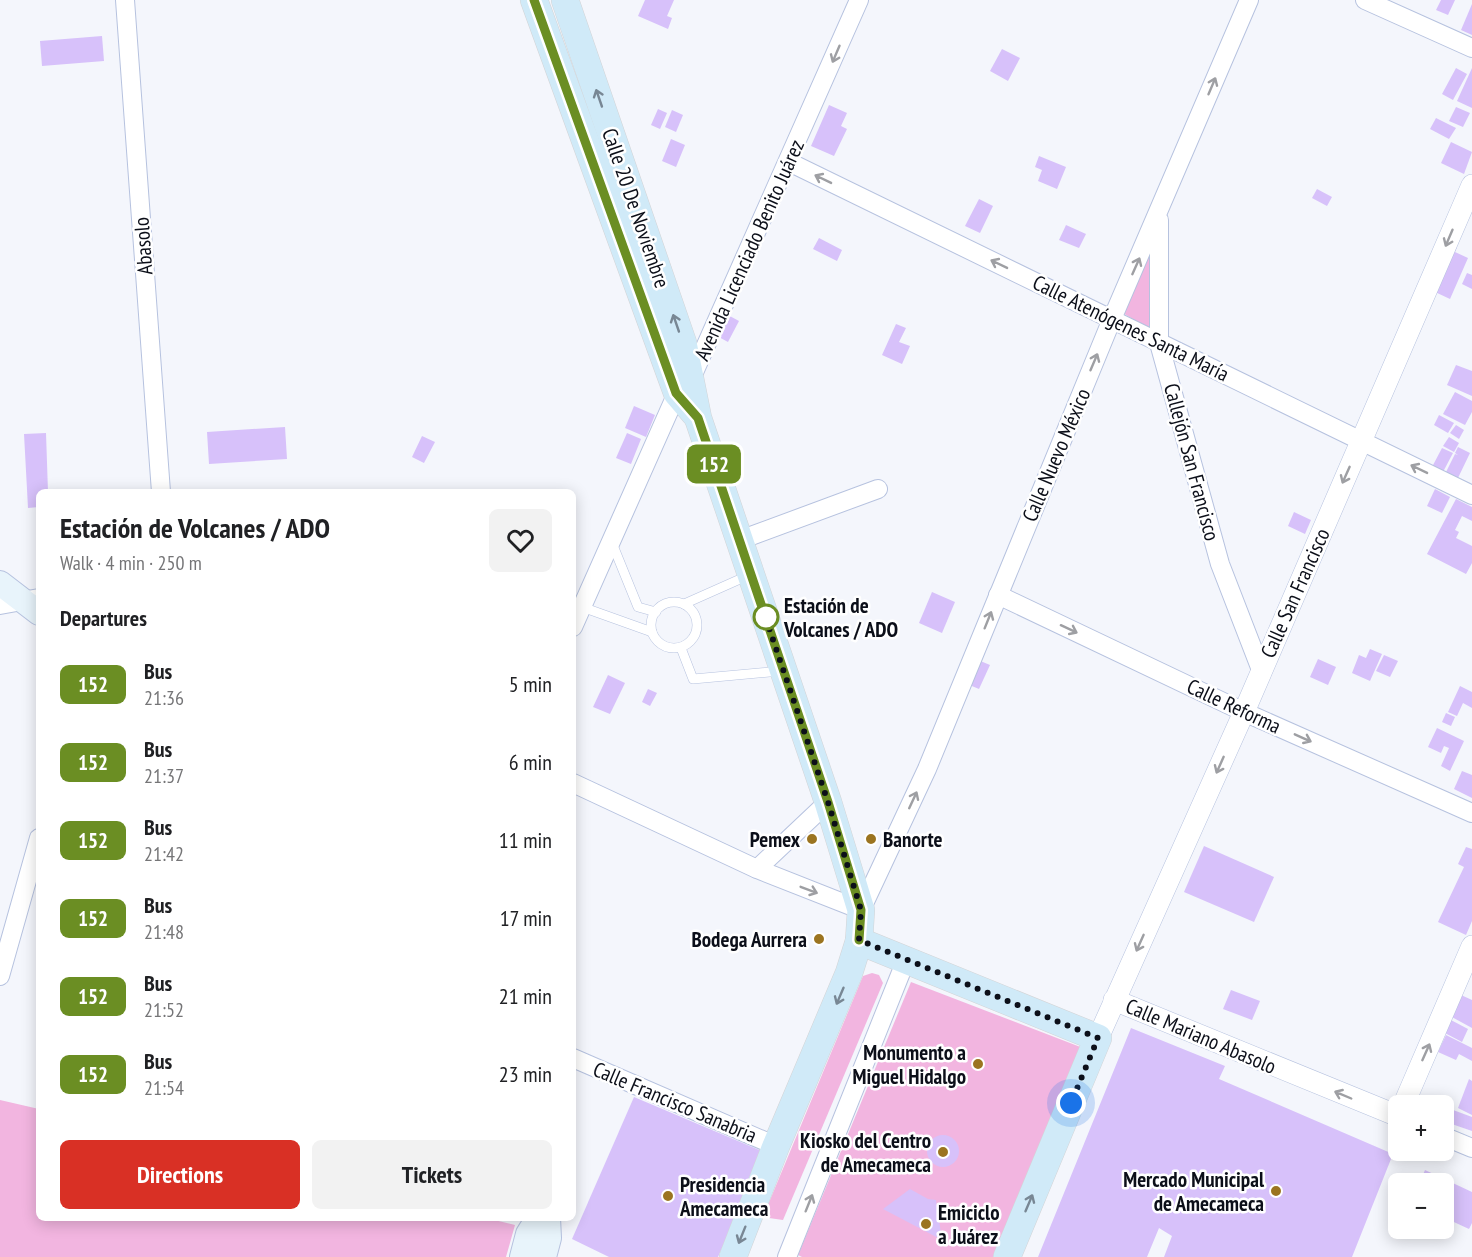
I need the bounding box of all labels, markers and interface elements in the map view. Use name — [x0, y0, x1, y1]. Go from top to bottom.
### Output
one-way arrow — [830, 44, 841, 62]
one-way arrow — [1207, 78, 1218, 96]
one-way arrow — [592, 89, 603, 108]
street label: Calle 20 De Noviembre — [596, 125, 676, 291]
street label: Avenida Licenciado Benito Juárez — [688, 135, 810, 365]
one-way arrow — [815, 172, 833, 184]
street label: Abasolo — [128, 216, 158, 276]
one-way arrow — [1443, 229, 1454, 247]
one-way arrow — [1131, 257, 1142, 275]
one-way arrow — [990, 258, 1008, 269]
street label: Calle Atenógenes Santa María — [1028, 269, 1234, 387]
one-way arrow — [669, 314, 680, 332]
one-way arrow — [1089, 353, 1100, 372]
street label: Callejón San Francisco — [1158, 380, 1226, 544]
street label: Calle Nuevo México — [1016, 384, 1096, 526]
line badge: 152 — [680, 444, 748, 484]
text: 152 — [699, 451, 729, 478]
one-way arrow — [1411, 463, 1429, 474]
one-way arrow — [1340, 465, 1351, 483]
text: Estación de Volcanes / ADO — [60, 509, 330, 546]
button: heart — [489, 509, 552, 572]
street label: Calle San Francisco — [1254, 524, 1336, 662]
text: Walk · 4 min · 250 m — [60, 550, 202, 576]
place label: Estación de Volcanes / ADO — [783, 592, 898, 643]
text: Departures — [60, 604, 147, 632]
marker: Estación de Volcanes / ADO — [753, 604, 779, 630]
one-way arrow — [983, 611, 994, 630]
one-way arrow — [1060, 624, 1078, 636]
text: Bus — [144, 657, 172, 685]
text: 5 min — [509, 670, 552, 698]
text: 152 — [78, 671, 108, 698]
street label: Calle Reforma — [1183, 672, 1285, 740]
text: 21:36 — [144, 685, 184, 711]
one-way arrow — [1294, 733, 1312, 744]
text: Bus — [144, 735, 172, 763]
text: 6 min — [509, 748, 552, 776]
text: 152 — [78, 749, 108, 776]
one-way arrow — [1214, 756, 1225, 774]
text: 21:37 — [144, 763, 184, 789]
one-way arrow — [907, 791, 919, 809]
text: Bus — [144, 813, 172, 841]
text: 11 min — [499, 826, 552, 854]
place label: Pemex — [750, 826, 801, 853]
place label: Banorte — [883, 826, 943, 853]
text: 152 — [78, 827, 108, 854]
marker: Pemex — [805, 832, 819, 846]
marker: Banorte — [864, 832, 878, 846]
text: 21:42 — [144, 841, 184, 867]
one-way arrow — [799, 885, 818, 896]
text: Bus — [144, 891, 172, 919]
text: 17 min — [500, 904, 552, 932]
text: 152 — [78, 905, 108, 932]
text: 21:48 — [144, 919, 184, 945]
place label: Bodega Aurrera — [691, 926, 807, 953]
marker: Bodega Aurrera — [812, 932, 826, 946]
one-way arrow — [1134, 933, 1145, 951]
text: Bus — [144, 969, 172, 997]
text: 21 min — [499, 982, 552, 1010]
text: 152 — [78, 983, 108, 1010]
one-way arrow — [833, 986, 845, 1004]
street label: Calle Mariano Abasolo — [1122, 992, 1280, 1080]
text: 21:52 — [144, 997, 184, 1023]
place label: Monumento a Miguel Hidalgo — [853, 1039, 966, 1090]
one-way arrow — [1421, 1043, 1432, 1062]
text: Bus — [144, 1047, 172, 1075]
street label: Calle Francisco Sanabria — [589, 1055, 761, 1149]
marker: Monumento a Miguel Hidalgo — [971, 1057, 985, 1071]
text: 23 min — [499, 1060, 552, 1088]
text: 152 — [78, 1061, 108, 1088]
text: 21:54 — [144, 1075, 184, 1101]
your location — [1056, 1088, 1086, 1118]
one-way arrow — [1335, 1089, 1353, 1100]
map controls — [1388, 1095, 1454, 1239]
button: + — [1388, 1095, 1454, 1161]
place label: Kiosko del Centro de Amecameca — [800, 1127, 931, 1178]
button: Directions — [60, 1140, 300, 1209]
button: Tickets — [312, 1140, 552, 1209]
marker: Kiosko del Centro de Amecameca — [936, 1145, 950, 1159]
place label: Mercado Municipal de Amecameca — [1123, 1166, 1265, 1217]
place label: Presidencia Amecameca — [679, 1171, 769, 1222]
button: − — [1388, 1173, 1454, 1239]
marker: Mercado Municipal de Amecameca — [1269, 1184, 1283, 1198]
marker: Presidencia Amecameca — [661, 1189, 675, 1203]
one-way arrow — [804, 1194, 815, 1212]
one-way arrow — [1024, 1194, 1035, 1213]
place label: Emiciclo a Juárez — [938, 1199, 1000, 1250]
marker: Emiciclo a Juárez — [919, 1217, 933, 1231]
one-way arrow — [736, 1225, 747, 1243]

